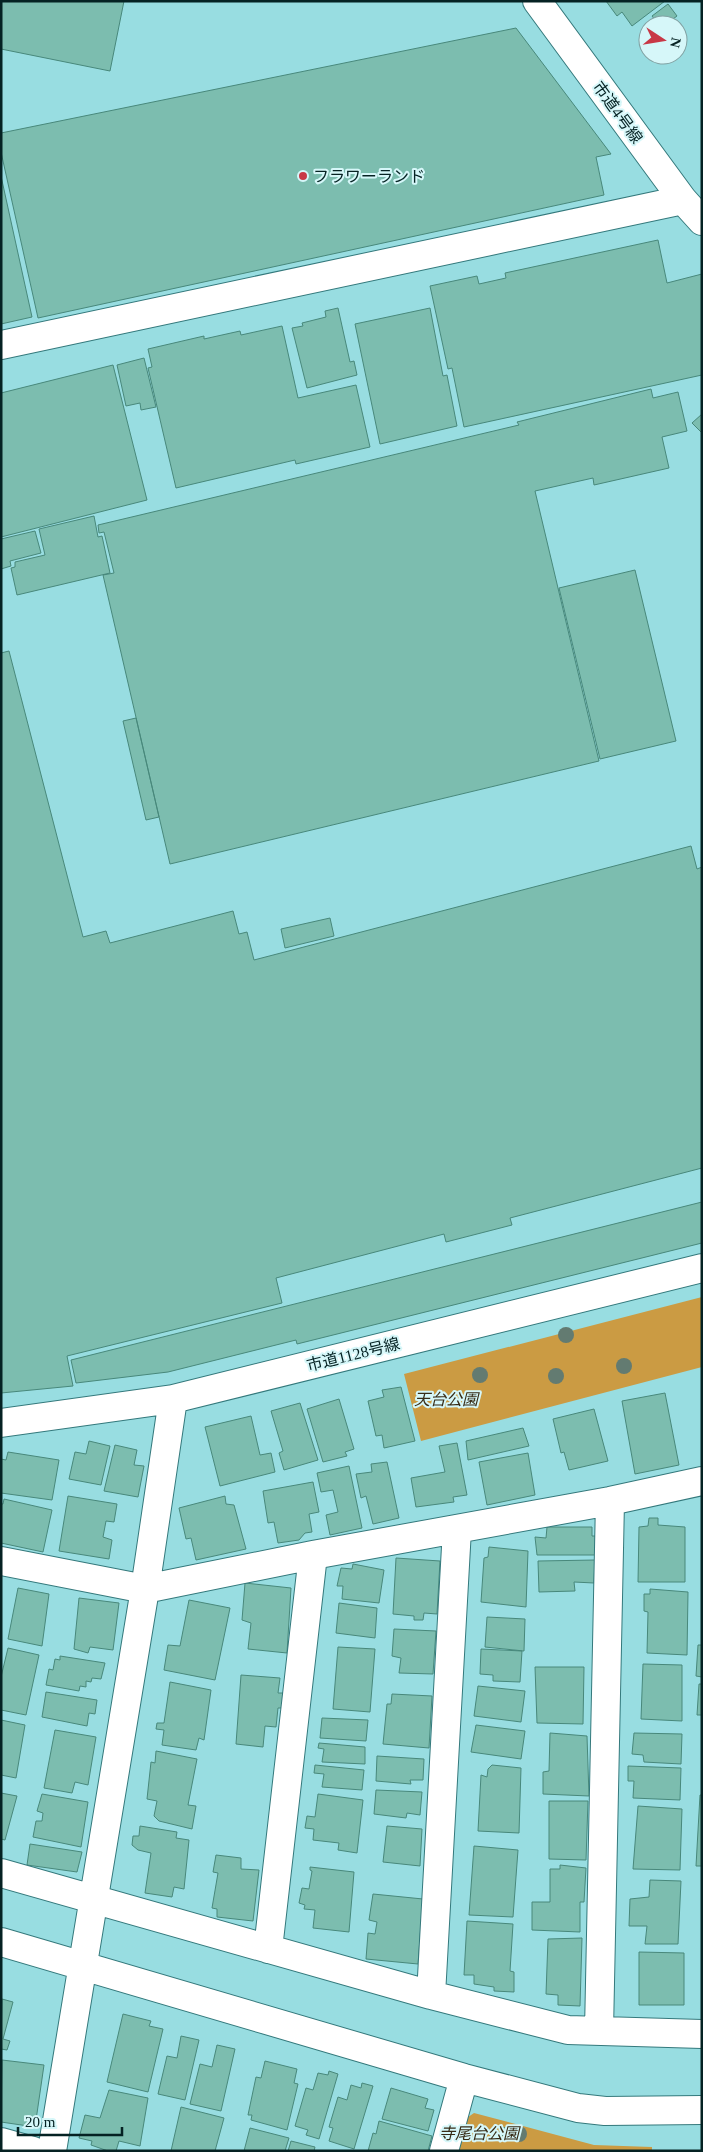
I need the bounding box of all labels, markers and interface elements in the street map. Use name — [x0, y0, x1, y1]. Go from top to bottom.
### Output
north arrow — [638, 15, 688, 65]
text: N — [667, 36, 684, 49]
street label: 市道4号線 — [590, 78, 646, 146]
place label: フラワーランド — [313, 168, 425, 185]
marker: フラワーランド — [297, 170, 309, 182]
street label: 市道1128号線 — [305, 1335, 401, 1374]
park label: 天台公園 — [414, 1391, 480, 1408]
scale bar — [18, 2104, 121, 2136]
text: 20 m — [25, 2114, 56, 2130]
park label: 寺尾台公園 — [439, 2125, 521, 2142]

